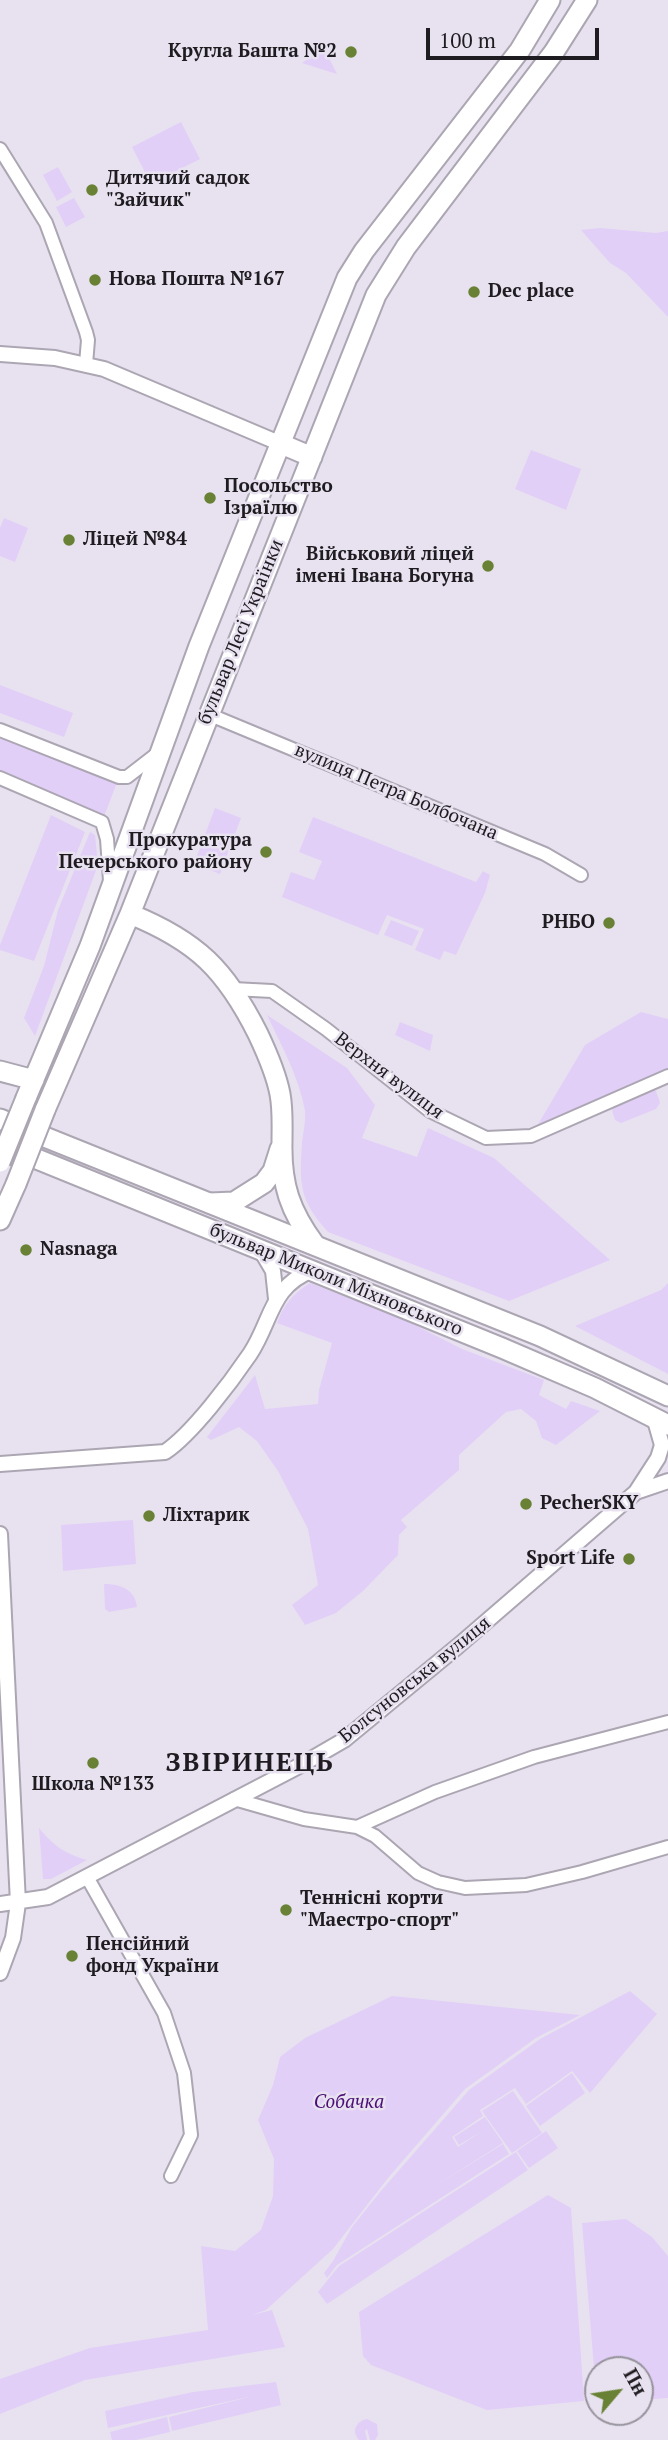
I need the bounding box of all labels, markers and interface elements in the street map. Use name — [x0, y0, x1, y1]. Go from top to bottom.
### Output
scale bar — [430, 14, 603, 58]
text: 100 m — [439, 26, 496, 54]
place label: Кругла Башта №2 — [168, 41, 337, 63]
marker: Кругла Башта №2 — [343, 44, 359, 60]
place label: Дитячий садок "Зайчик" — [106, 168, 249, 212]
marker: Дитячий садок "Зайчик" — [84, 182, 100, 198]
place label: Нова Пошта №167 — [109, 269, 285, 291]
marker: Нова Пошта №167 — [87, 272, 103, 288]
place label: Dec place — [488, 281, 574, 303]
marker: Dec place — [466, 284, 482, 300]
place label: Посольство Ізраїлю — [224, 476, 333, 520]
marker: Посольство Ізраїлю — [202, 490, 218, 506]
place label: Ліцей №84 — [83, 529, 187, 551]
marker: Ліцей №84 — [61, 532, 77, 548]
street label: бульвар Лесі Українки — [193, 536, 289, 728]
place label: Військовий ліцей імені Івана Богуна — [296, 544, 474, 588]
marker: Військовий ліцей імені Івана Богуна — [480, 558, 496, 574]
street label: вулиця Петра Болбочана — [291, 739, 501, 845]
place label: Прокуратура Печерського району — [59, 830, 252, 874]
marker: Прокуратура Печерського району — [258, 844, 274, 860]
place label: РНБО — [542, 912, 595, 934]
marker: РНБО — [601, 915, 617, 931]
street label: Верхня вулиця — [330, 1028, 448, 1124]
street label: бульвар Миколи Міхновського — [206, 1219, 466, 1341]
place label: Nasnaga — [40, 1239, 118, 1261]
marker: Nasnaga — [18, 1242, 34, 1258]
place label: PecherSKY — [540, 1493, 638, 1515]
marker: PecherSKY — [518, 1496, 534, 1512]
place label: Ліхтарик — [163, 1505, 250, 1527]
marker: Ліхтарик — [141, 1508, 157, 1524]
place label: Sport Life — [526, 1548, 615, 1570]
marker: Sport Life — [621, 1551, 637, 1567]
street label: Болсуновська вулиця — [335, 1612, 495, 1748]
district label: ЗВІРИНЕЦЬ — [167, 1748, 333, 1780]
marker: Школа №133 — [85, 1755, 101, 1771]
place label: Школа №133 — [32, 1774, 154, 1796]
place label: Теннісні корти "Маестро-спорт" — [300, 1888, 459, 1932]
marker: Теннісні корти "Маестро-спорт" — [278, 1902, 294, 1918]
place label: Пенсійний фонд України — [86, 1934, 219, 1978]
marker: Пенсійний фонд України — [64, 1948, 80, 1964]
park label: Собачка — [314, 2092, 384, 2114]
north arrow — [584, 2356, 654, 2426]
text: Пн — [619, 2364, 654, 2399]

